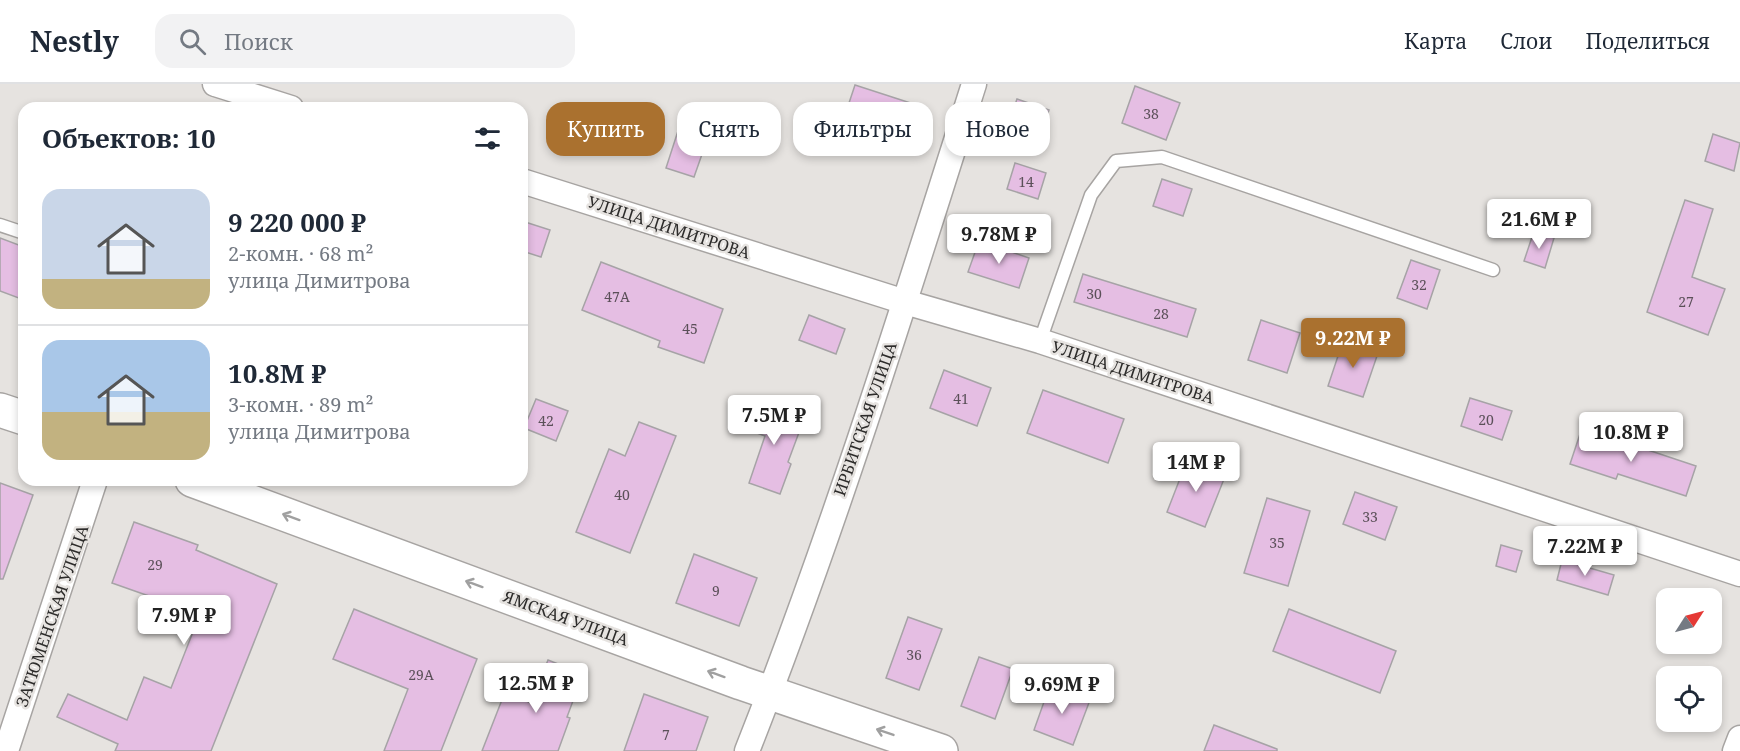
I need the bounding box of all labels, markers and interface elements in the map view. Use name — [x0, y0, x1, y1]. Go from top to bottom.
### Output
search box — [155, 14, 575, 68]
text: Nestly — [30, 22, 119, 60]
icon: search — [176, 25, 209, 58]
text: Поиск — [224, 26, 293, 56]
text: Карта — [1404, 27, 1467, 55]
text: Слои — [1500, 27, 1552, 55]
text: Поделиться — [1585, 27, 1710, 55]
chip: Купить — [546, 102, 665, 156]
chip: Снять — [677, 102, 781, 156]
chip: Фильтры — [793, 102, 933, 156]
chip: Новое — [945, 102, 1050, 156]
house number: 38 — [1143, 104, 1159, 123]
text: Объектов: 10 — [42, 120, 216, 156]
icon: filters — [471, 122, 504, 155]
house number: 14 — [1018, 172, 1034, 191]
street label: УЛИЦА ДИМИТРОВА — [585, 190, 754, 264]
pin: 21.6M ₽ — [1484, 199, 1594, 250]
text: 9 220 000 ₽ — [228, 204, 366, 240]
text: 21.6M ₽ — [1501, 205, 1577, 232]
icon: home — [90, 213, 162, 285]
pin: 9.78M ₽ — [944, 214, 1054, 265]
text: 9.78M ₽ — [961, 220, 1037, 247]
text: 2-комн. · 68 m² — [228, 240, 374, 267]
text: улица Димитрова — [228, 267, 411, 294]
house number: 32 — [1411, 275, 1427, 294]
house number: 30 — [1086, 284, 1102, 303]
house number: 47А — [604, 287, 630, 306]
house number: 27 — [1678, 292, 1694, 311]
house number: 28 — [1153, 304, 1169, 323]
pin: 9.22M ₽ — [1298, 318, 1408, 369]
house number: 45 — [682, 319, 698, 338]
text: 9.22M ₽ — [1315, 324, 1391, 351]
street label: УЛИЦА ДИМИТРОВА — [1049, 335, 1218, 409]
street label: ИРБИТСКАЯ УЛИЦА — [828, 338, 902, 499]
text: 10.8M ₽ — [228, 355, 327, 391]
icon: home — [90, 364, 162, 436]
house number: 41 — [953, 389, 969, 408]
text: 3-комн. · 89 m² — [228, 391, 374, 418]
pin: 7.5M ₽ — [725, 395, 823, 446]
text: 7.5M ₽ — [742, 401, 806, 428]
house number: 20 — [1478, 410, 1494, 429]
house number: 42 — [538, 411, 554, 430]
pin: 10.8M ₽ — [1576, 412, 1686, 463]
text: улица Димитрова — [228, 418, 411, 445]
text: 10.8M ₽ — [1593, 418, 1669, 445]
pin: 14M ₽ — [1154, 442, 1238, 493]
text: 14M ₽ — [1167, 448, 1225, 475]
house number: 40 — [614, 485, 630, 504]
house number: 33 — [1362, 507, 1378, 526]
one-way arrow — [283, 510, 301, 521]
street label: ЗАТЮМЕНСКАЯ УЛИЦА — [10, 521, 94, 710]
pin: 7.22M ₽ — [1530, 526, 1640, 577]
text: 7.22M ₽ — [1547, 532, 1623, 559]
house number: 35 — [1269, 533, 1285, 552]
house number: 29 — [147, 555, 163, 574]
one-way arrow — [466, 578, 484, 589]
house number: 9 — [712, 581, 720, 600]
street label: ЯМСКАЯ УЛИЦА — [499, 585, 632, 651]
north arrow — [1656, 588, 1722, 654]
map controls — [1656, 588, 1722, 732]
pin: 7.9M ₽ — [135, 595, 233, 646]
text: 7.9M ₽ — [152, 601, 216, 628]
house number: 36 — [906, 645, 922, 664]
pin: 12.5M ₽ — [481, 663, 591, 714]
pin: 9.69M ₽ — [1007, 664, 1117, 715]
house number: 29А — [408, 665, 434, 684]
button: locate — [1656, 666, 1722, 732]
one-way arrow — [708, 667, 726, 678]
text: 12.5M ₽ — [498, 669, 574, 696]
text: 9.69M ₽ — [1024, 670, 1100, 697]
house number: 7 — [662, 725, 670, 744]
one-way arrow — [877, 726, 895, 737]

